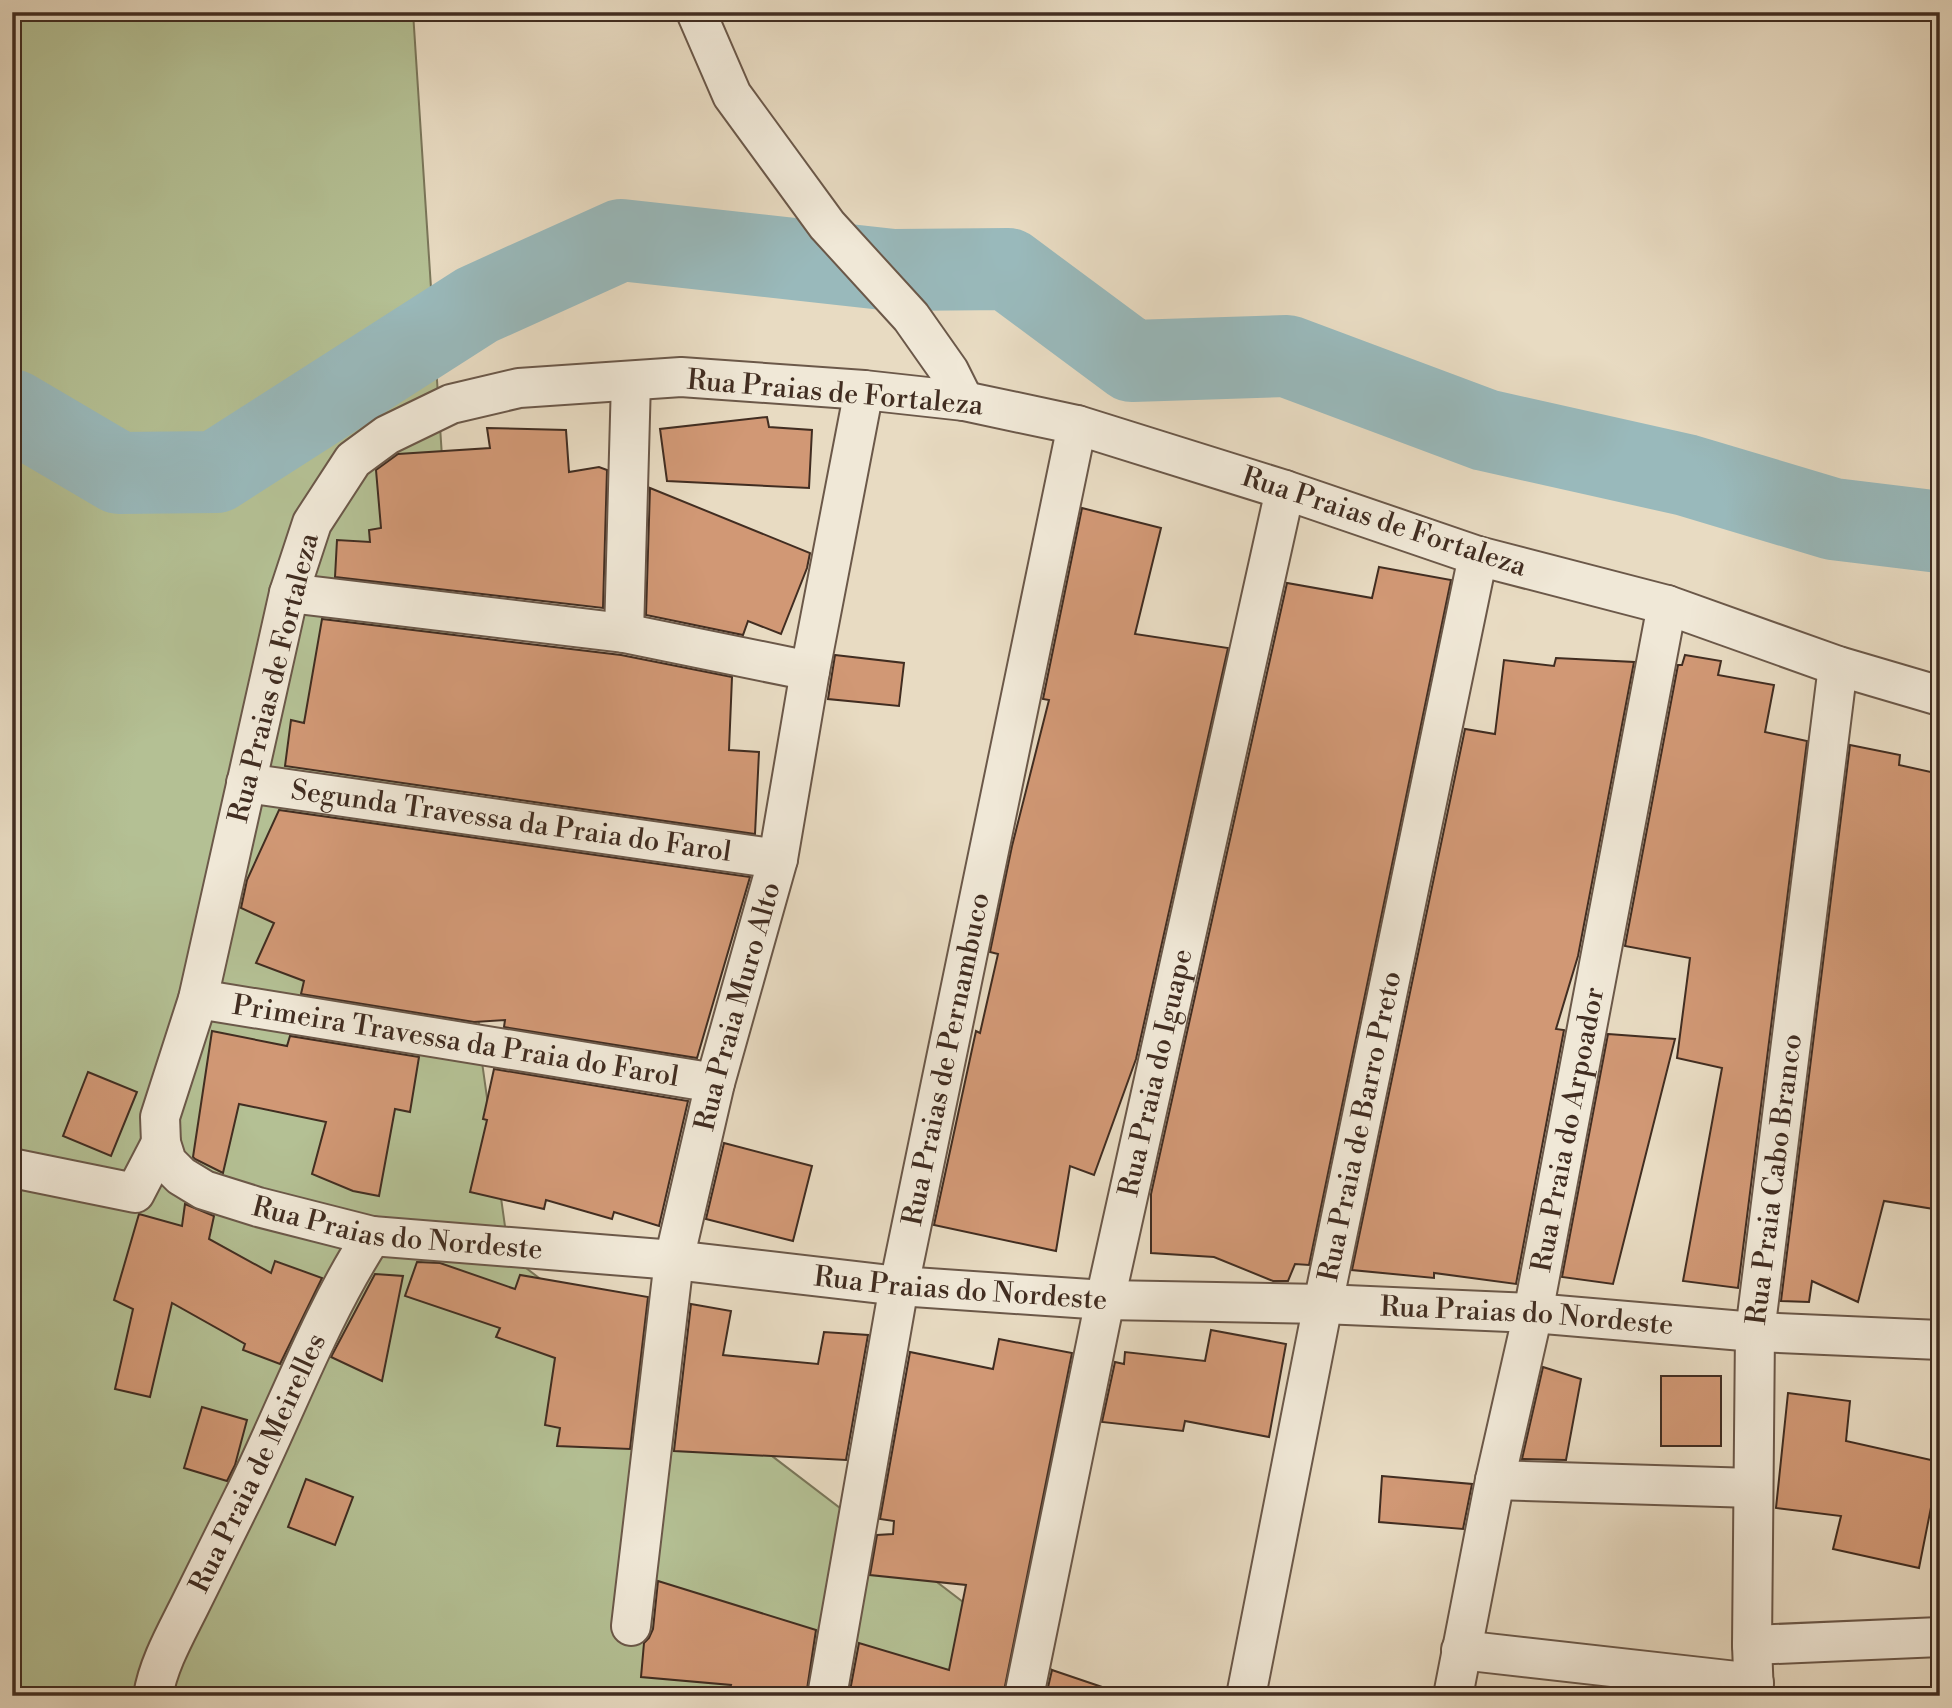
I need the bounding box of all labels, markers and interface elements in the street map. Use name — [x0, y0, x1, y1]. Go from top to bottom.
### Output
street label: Rua Praias de Fortaleza — [685, 363, 985, 423]
street label: Rua Praias de Fortaleza — [1237, 459, 1532, 585]
street label: Rua Praias de Fortaleza — [221, 529, 327, 827]
street label: Segunda Travessa da Praia do Farol — [289, 772, 734, 870]
street label: Rua Praia Muro Alto — [687, 878, 788, 1134]
street label: Rua Praias de Pernambuco — [894, 889, 997, 1229]
street label: Rua Praia do Iguape — [1111, 946, 1200, 1200]
street label: Rua Praia de Barro Preto — [1311, 968, 1409, 1285]
street label: Rua Praia do Arpoador — [1524, 984, 1612, 1275]
street label: Primeira Travessa da Praia do Farol — [230, 987, 681, 1094]
street label: Rua Praia Cabo Branco — [1739, 1032, 1810, 1327]
street label: Rua Praias do Nordeste — [249, 1189, 544, 1267]
street label: Rua Praias do Nordeste — [812, 1259, 1108, 1318]
street label: Rua Praias do Nordeste — [1379, 1289, 1675, 1342]
street label: Rua Praia de Meirelles — [181, 1327, 334, 1599]

